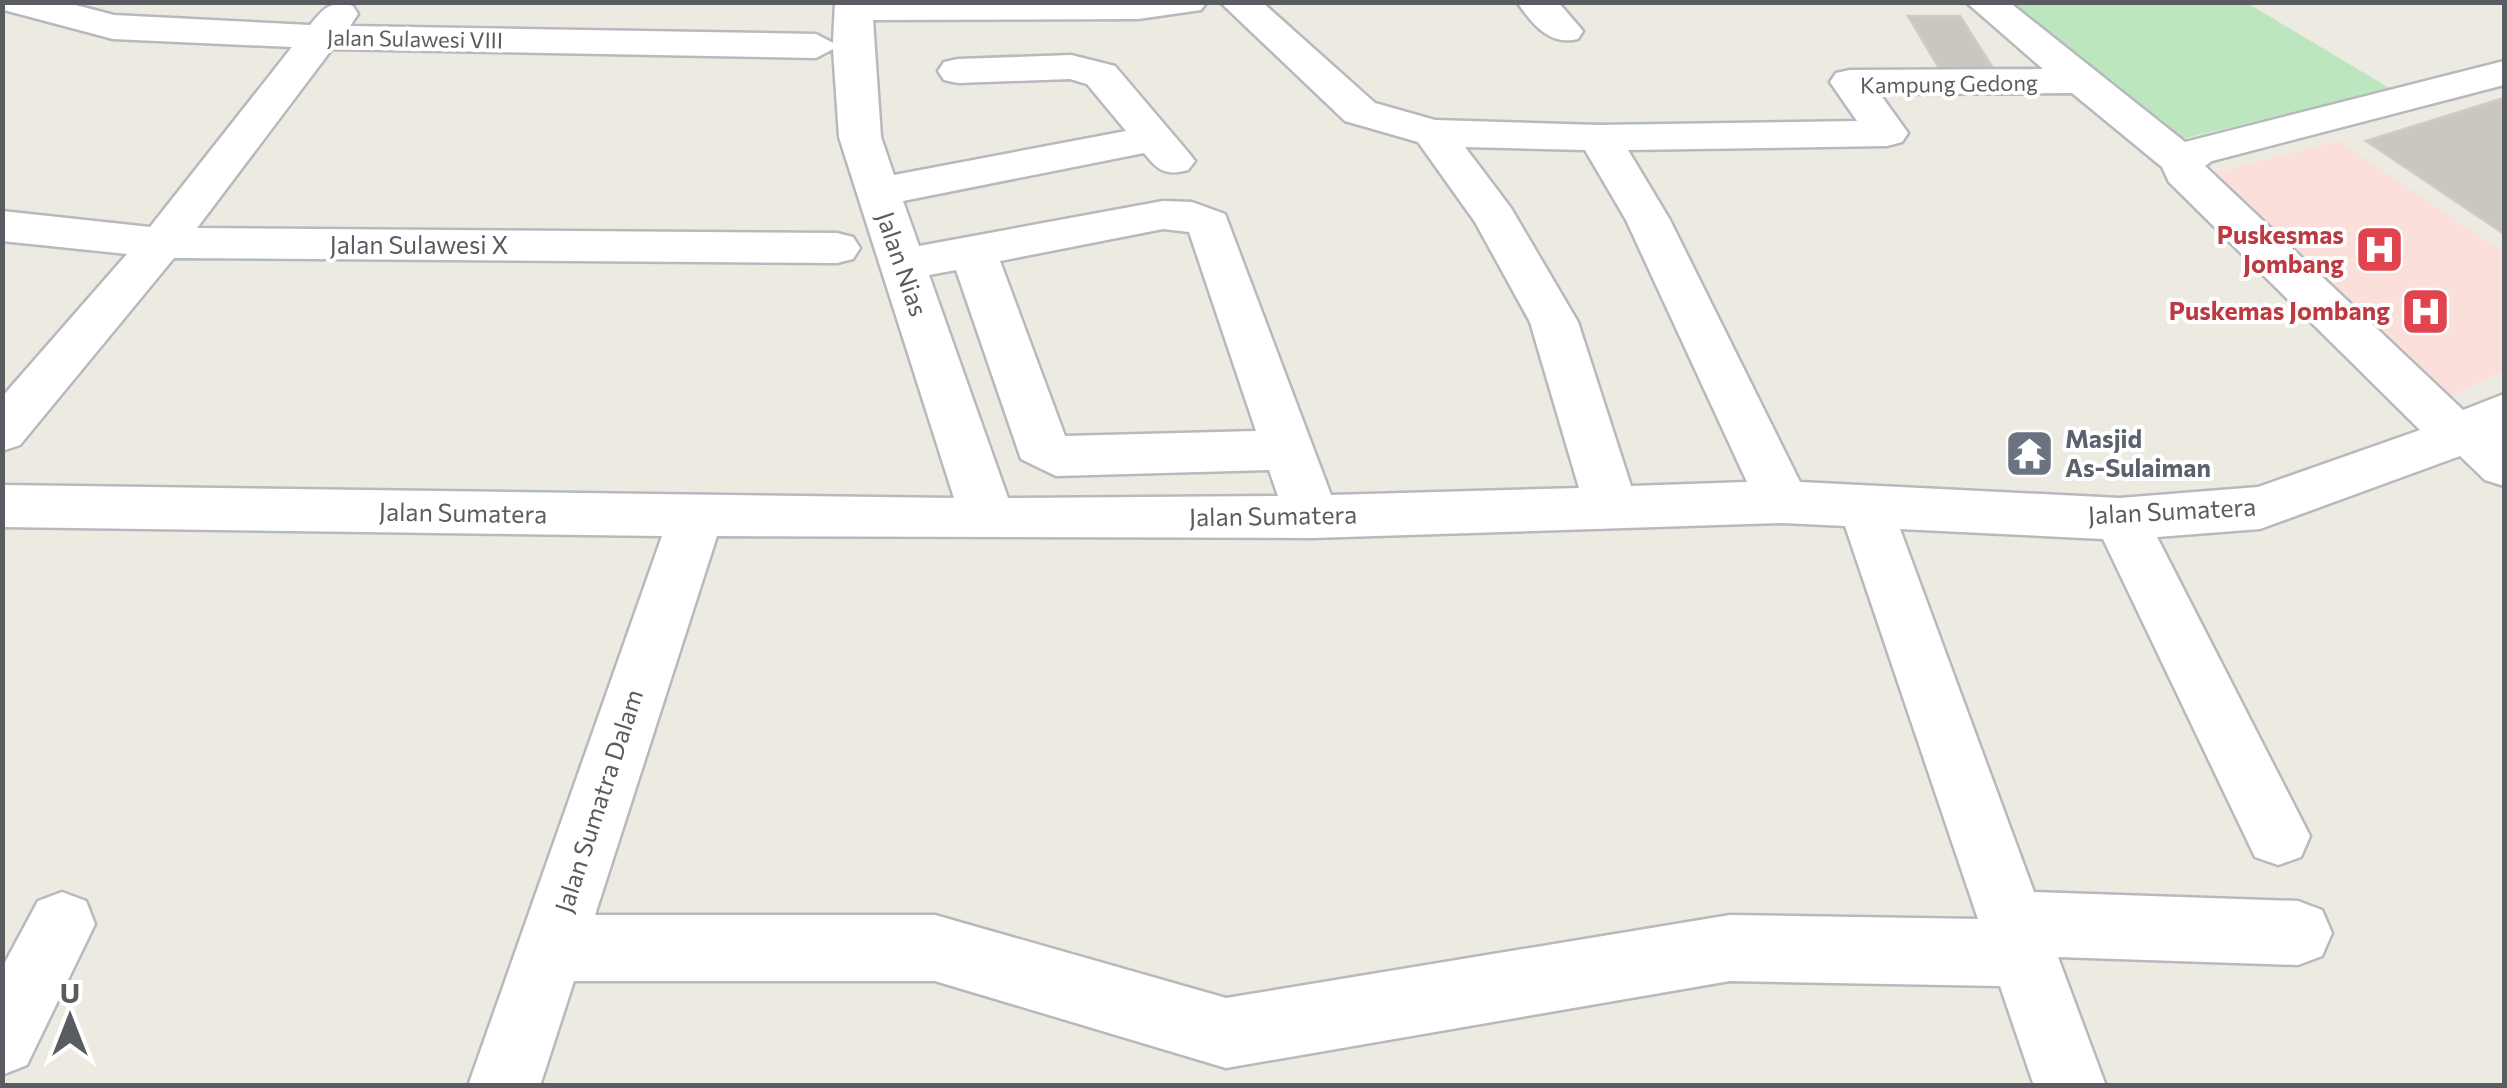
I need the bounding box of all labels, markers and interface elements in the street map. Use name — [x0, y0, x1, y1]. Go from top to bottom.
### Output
street label: Jalan Sulawesi VIII — [327, 23, 503, 54]
street label: Kampung Gedong — [1860, 68, 2038, 99]
street label: Jalan Nias — [871, 207, 935, 320]
place label: Puskesmas Jombang — [2217, 219, 2344, 278]
hospital icon: Puskesmas Jombang — [2353, 223, 2405, 275]
street label: Jalan Sulawesi X — [330, 229, 509, 259]
hospital icon: Puskemas Jombang — [2399, 285, 2451, 337]
place label: Puskemas Jombang — [2169, 295, 2390, 325]
place label: Masjid As-Sulaiman — [2065, 423, 2211, 482]
temple icon: Masjid As-Sulaiman — [2004, 427, 2056, 479]
street label: Jalan Sumatera — [2087, 491, 2257, 529]
street label: Jalan Sumatera — [379, 496, 548, 528]
street label: Jalan Sumatera — [1188, 499, 1357, 531]
street label: Jalan Sumatra Dalam — [548, 685, 648, 916]
north arrow — [20, 968, 120, 1068]
text: U — [60, 975, 80, 1009]

